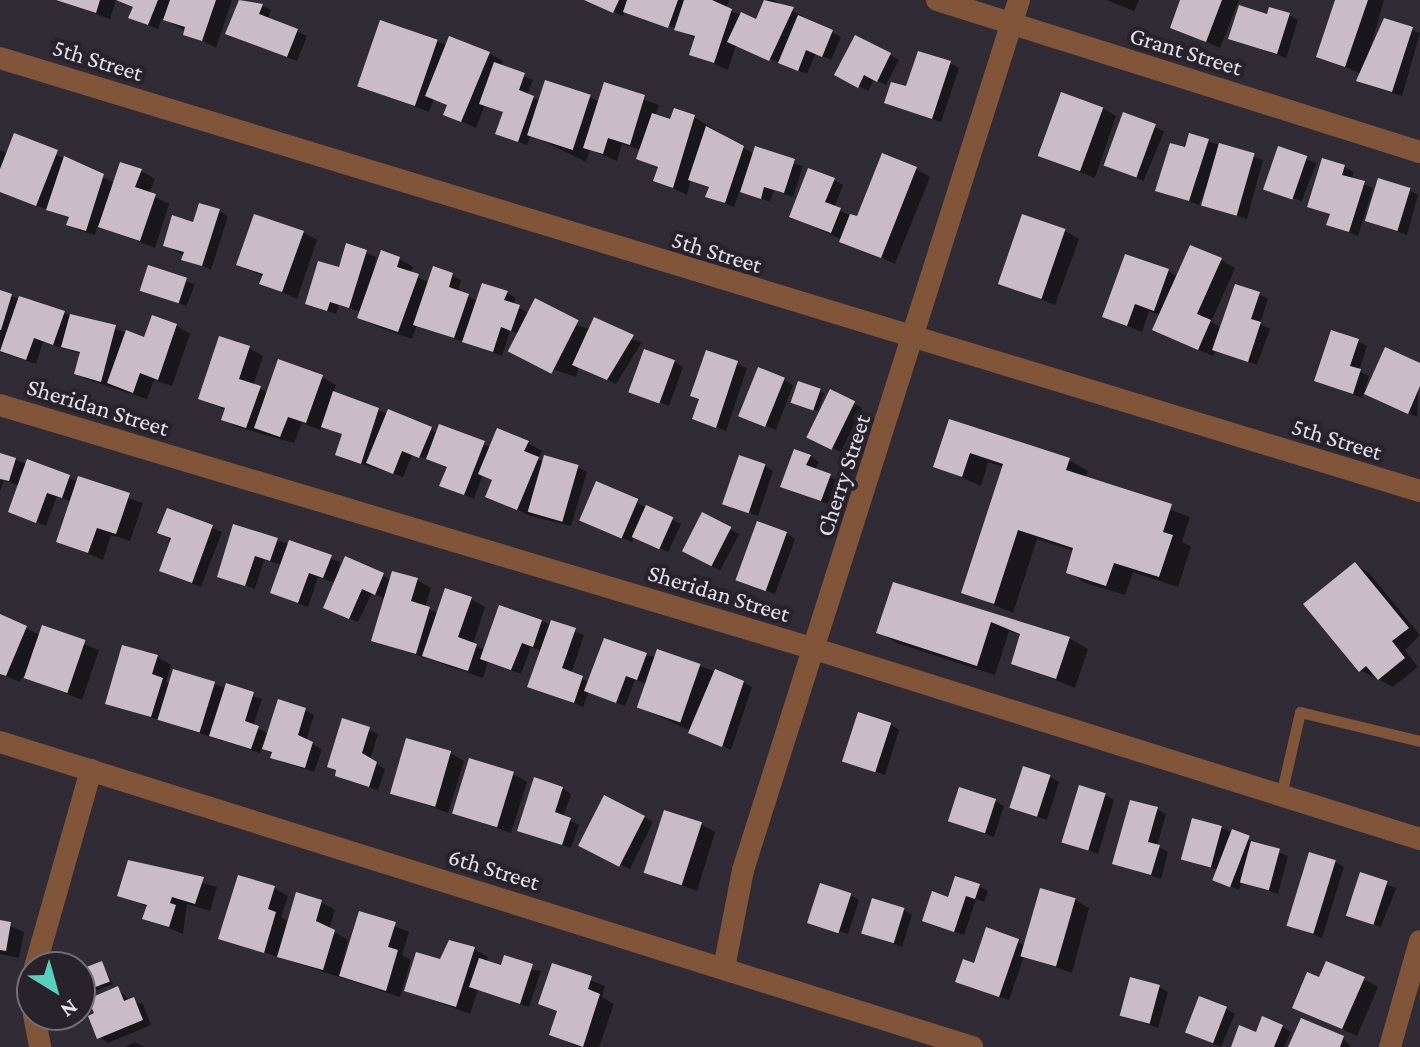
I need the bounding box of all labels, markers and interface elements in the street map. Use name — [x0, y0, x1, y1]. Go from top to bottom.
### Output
street label: Grant Street — [1126, 20, 1246, 82]
street label: 5th Street — [49, 33, 147, 87]
street label: 5th Street — [668, 225, 766, 279]
street label: Sheridan Street — [24, 372, 172, 442]
street label: Cherry Street — [810, 410, 876, 540]
street label: 5th Street — [1288, 412, 1386, 466]
street label: Sheridan Street — [645, 558, 793, 628]
street label: 6th Street — [445, 842, 543, 896]
north arrow — [16, 951, 96, 1031]
text: N — [56, 994, 83, 1023]

